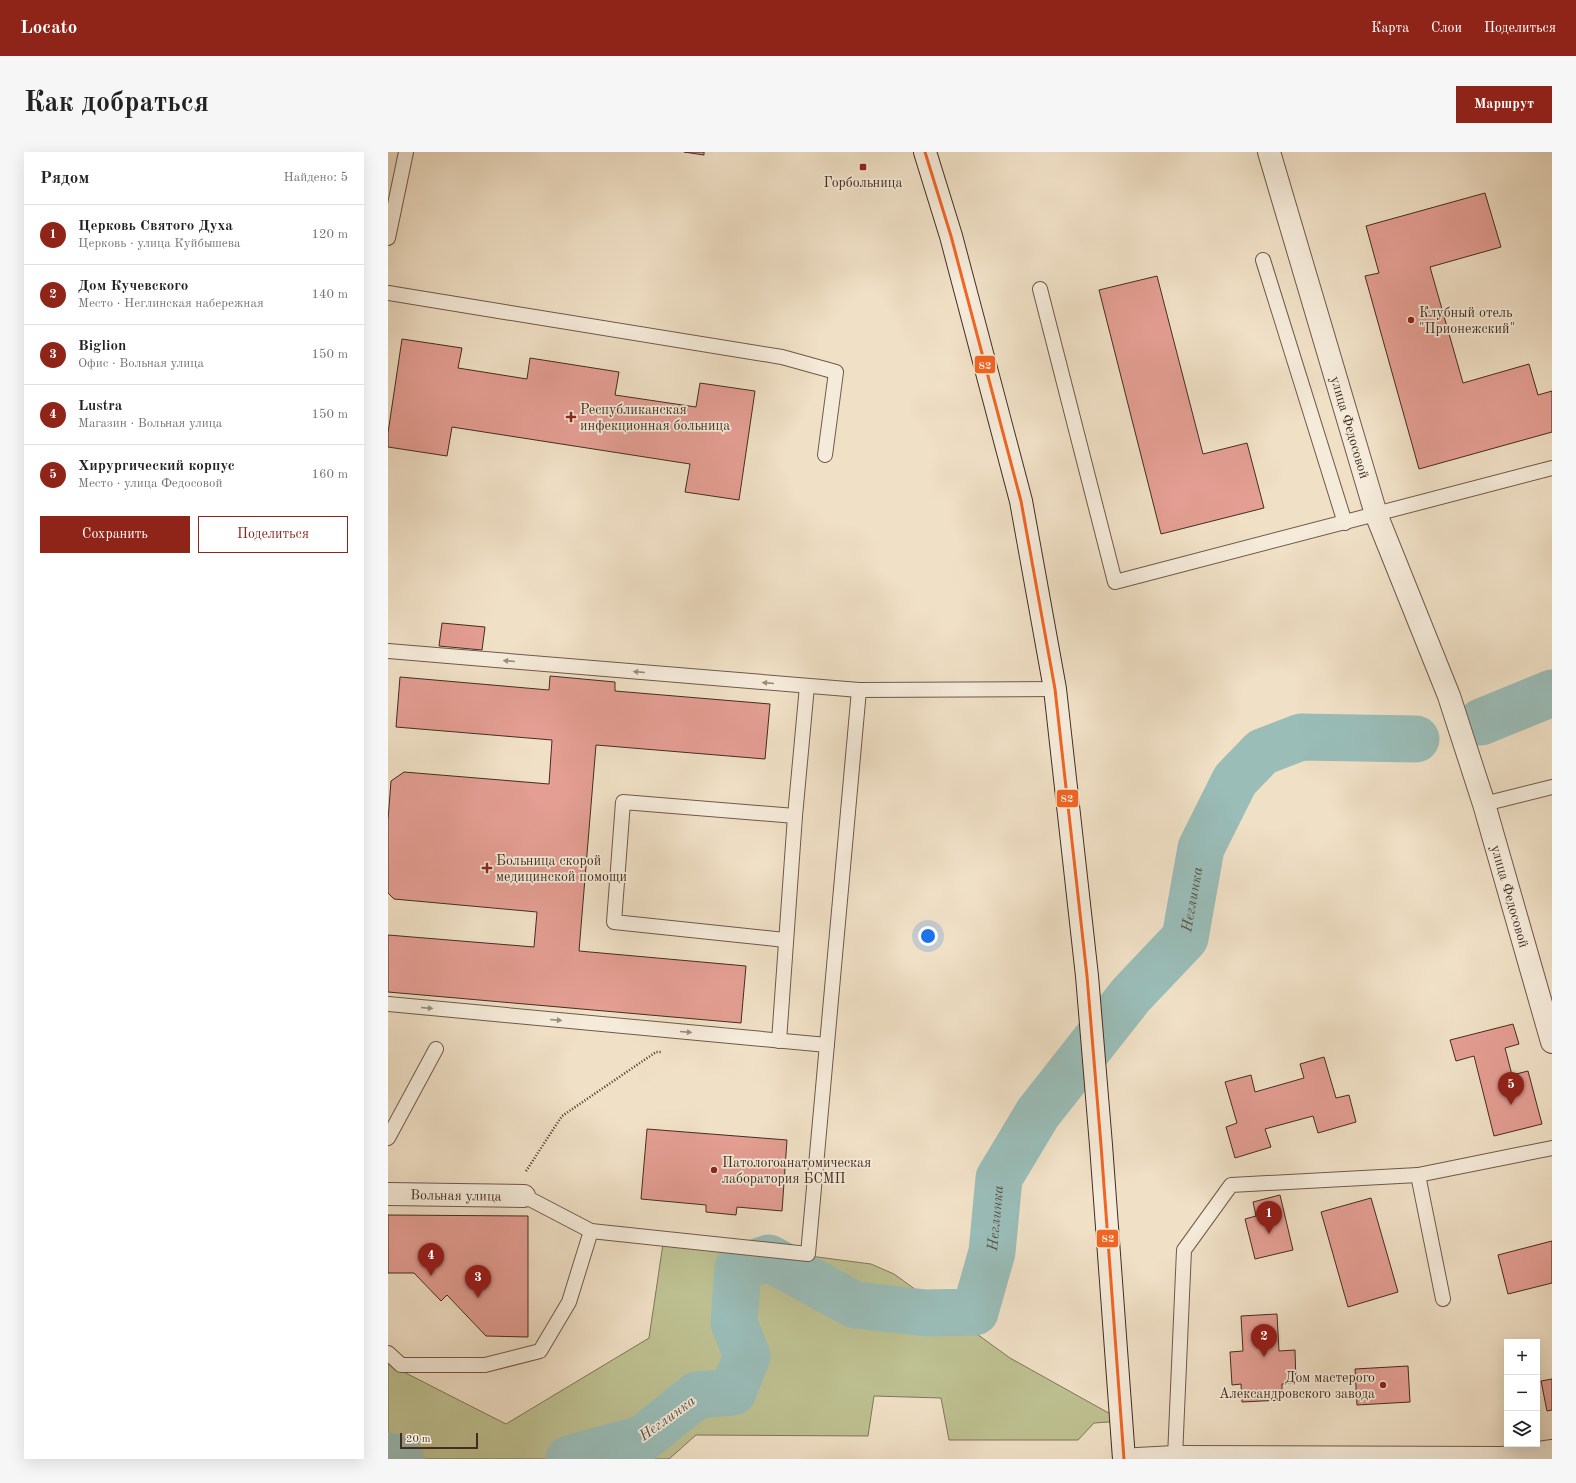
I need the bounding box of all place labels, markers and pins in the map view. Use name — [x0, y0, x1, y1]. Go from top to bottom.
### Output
marker: Горбольница — [858, 162, 868, 172]
place label: Горбольница — [824, 176, 902, 190]
place label: Клубный отель "Прионежский" — [1419, 306, 1515, 336]
marker: Клубный отель "Прионежский" — [1406, 315, 1416, 325]
place label: Республиканская инфекционная больница — [580, 403, 730, 434]
marker: Республиканская инфекционная больница — [565, 411, 577, 423]
place label: Больница скорой медицинской помощи — [496, 854, 627, 884]
marker: Больница скорой медицинской помощи — [481, 862, 493, 874]
pin: 5 — [1498, 1072, 1524, 1105]
place label: Патологоанатомическая лаборатория БСМП — [722, 1156, 871, 1186]
marker: Патологоанатомическая лаборатория БСМП — [709, 1165, 719, 1175]
pin: 1 — [1256, 1201, 1282, 1234]
pin: 4 — [418, 1243, 444, 1276]
pin: 3 — [465, 1265, 491, 1298]
pin: 2 — [1251, 1324, 1277, 1357]
place label: Дом мастерого Александровского завода — [1219, 1371, 1375, 1401]
marker: Дом мастерого Александровского завода — [1378, 1380, 1388, 1390]

